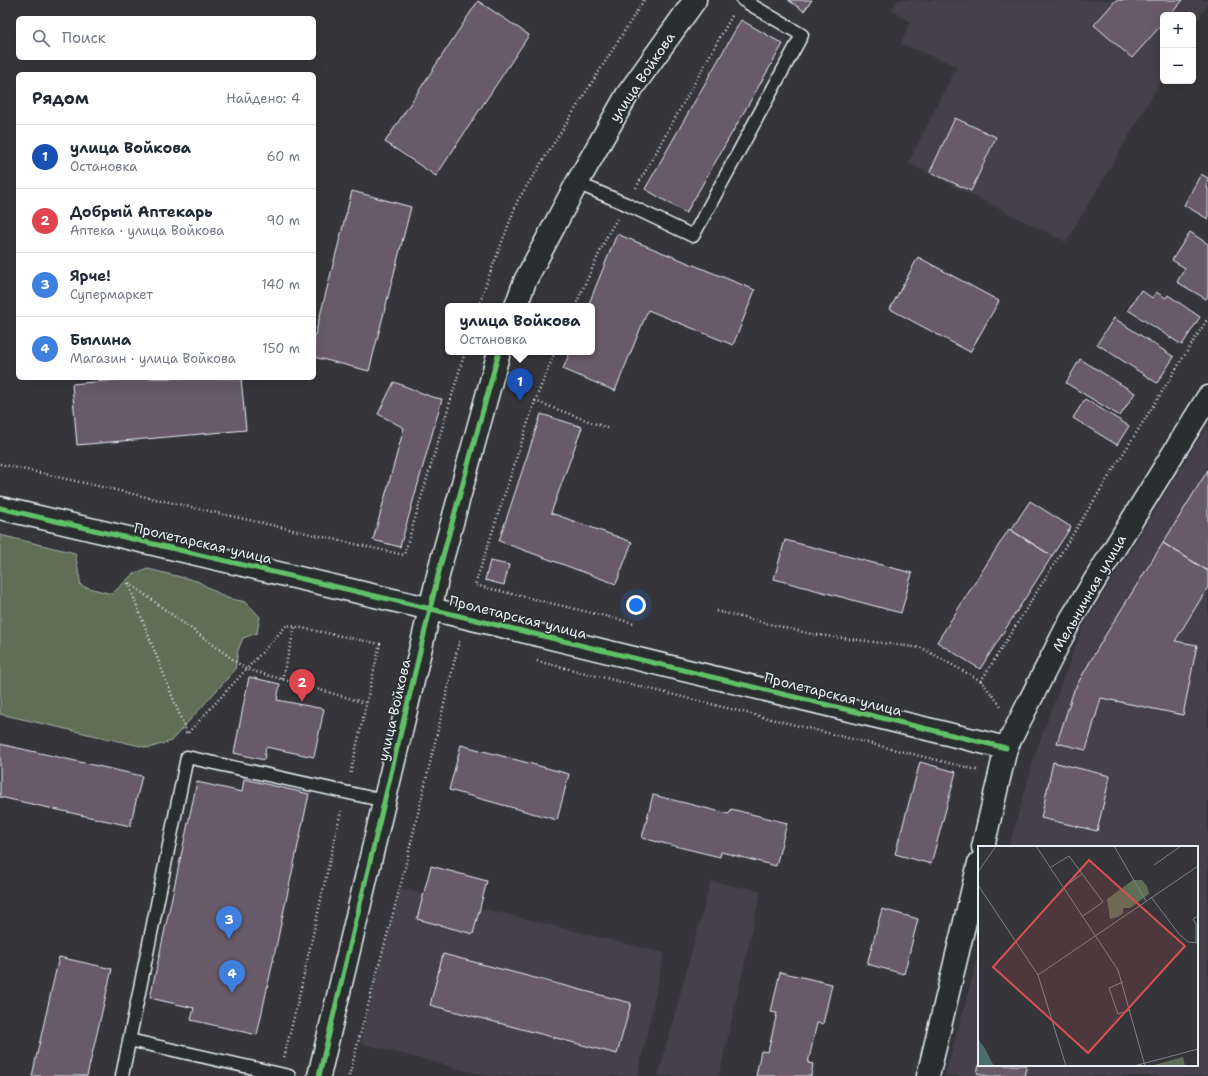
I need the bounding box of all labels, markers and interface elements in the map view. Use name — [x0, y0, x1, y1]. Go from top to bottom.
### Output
map controls — [1160, 12, 1196, 84]
button: + — [1160, 12, 1196, 48]
search box — [16, 16, 316, 60]
icon: search — [30, 27, 52, 49]
text: Поиск — [62, 28, 106, 48]
street label: улица Войкова — [605, 28, 679, 125]
button: − — [1160, 48, 1196, 84]
text: Рядом — [32, 87, 89, 109]
text: Найдено: 4 — [226, 90, 300, 107]
text: улица Войкова — [70, 138, 191, 158]
text: 1 — [42, 148, 48, 165]
text: 60 m — [267, 148, 300, 165]
text: Остановка — [70, 158, 137, 175]
text: Добрый Аптекарь — [70, 202, 213, 222]
text: 2 — [40, 212, 50, 229]
text: 90 m — [266, 212, 300, 229]
text: Аптека · улица Войкова — [70, 222, 224, 239]
text: Ярче! — [70, 266, 111, 286]
text: 3 — [40, 276, 50, 293]
text: 140 m — [261, 276, 300, 293]
text: Супермаркет — [70, 286, 153, 303]
popup — [445, 303, 595, 355]
text: улица Войкова — [459, 311, 581, 331]
text: Былина — [70, 330, 131, 350]
text: Остановка — [459, 331, 527, 348]
text: 4 — [40, 340, 50, 357]
text: 150 m — [262, 340, 300, 357]
text: Магазин · улица Войкова — [70, 350, 236, 367]
pin: 1 — [507, 368, 533, 401]
street label: Пролетарская улица — [132, 518, 274, 568]
street label: Мельничная улица — [1048, 531, 1130, 655]
street label: Пролетарская улица — [447, 591, 589, 643]
your location — [626, 595, 646, 615]
street label: улица Войкова — [373, 657, 415, 763]
street label: Пролетарская улица — [762, 668, 904, 720]
pin: 2 — [289, 669, 315, 702]
inset map — [978, 846, 1198, 1066]
pin: 3 — [216, 906, 242, 939]
pin: 4 — [219, 960, 245, 993]

